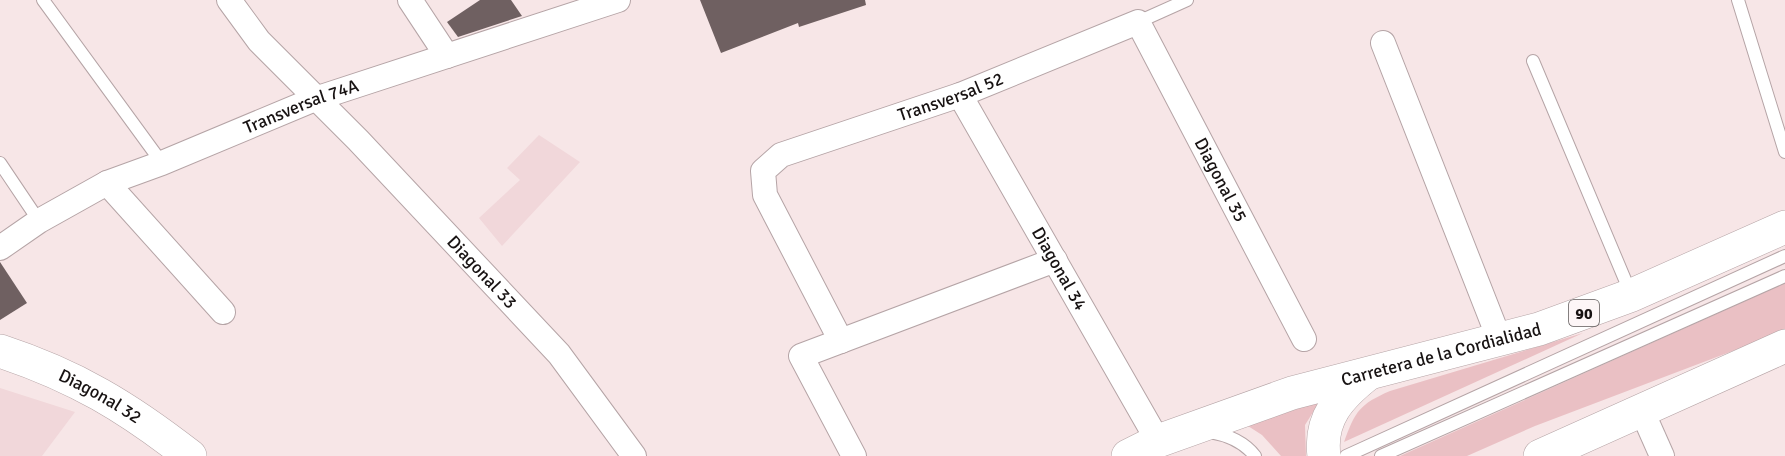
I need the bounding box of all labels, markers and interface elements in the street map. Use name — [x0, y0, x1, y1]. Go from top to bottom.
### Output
street label: Transversal 52 — [895, 67, 1007, 126]
street label: Transversal 74A — [240, 75, 361, 139]
street label: Diagonal 35 — [1189, 134, 1252, 226]
street label: Diagonal 34 — [1027, 223, 1092, 314]
street label: Diagonal 33 — [442, 231, 522, 313]
road number: 90 — [1569, 300, 1599, 326]
street label: Carretera de la Cordialidad — [1339, 318, 1544, 391]
street label: Diagonal 32 — [55, 364, 146, 428]

